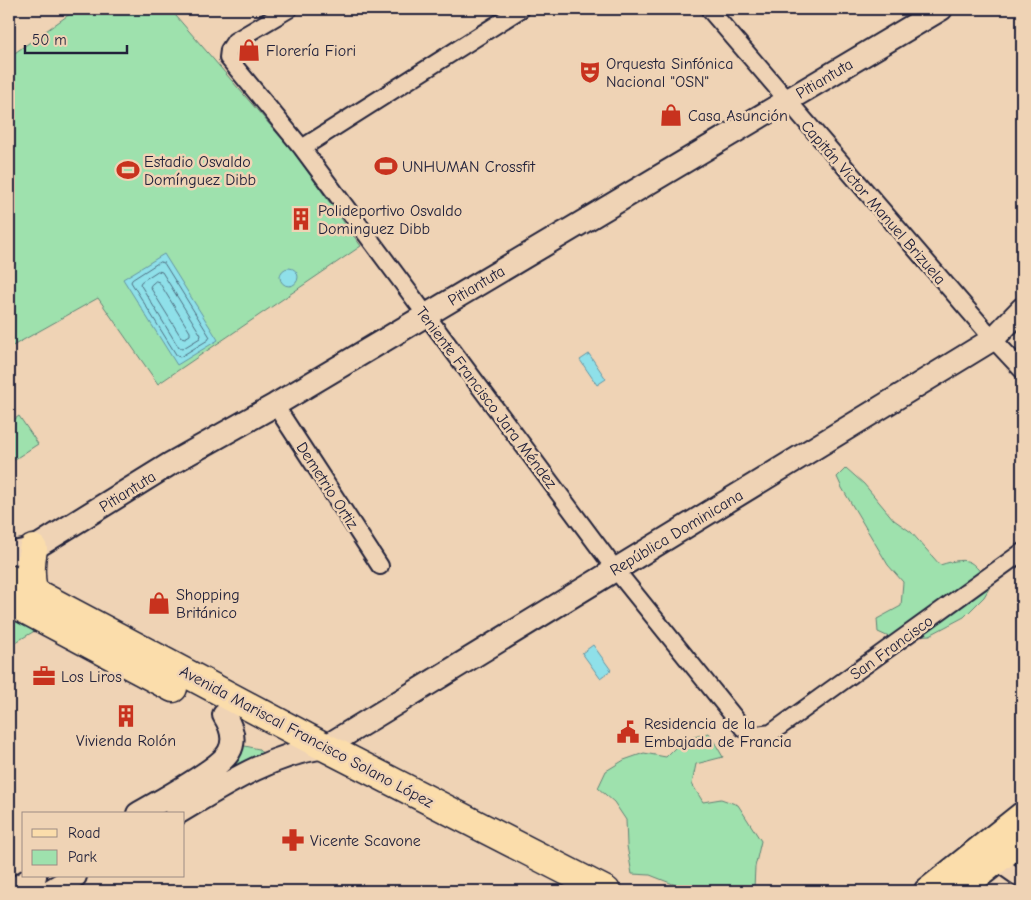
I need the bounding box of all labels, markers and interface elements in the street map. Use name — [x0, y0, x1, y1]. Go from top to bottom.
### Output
scale bar — [25, 22, 128, 54]
text: 50 m — [32, 31, 67, 49]
shop icon: Florería Fiori — [236, 37, 262, 63]
place label: Florería Fiori — [266, 42, 356, 60]
place label: Orquesta Sinfónica Nacional "OSN" — [606, 55, 733, 91]
street label: Pitiantuta — [793, 55, 856, 103]
theatre icon: Orquesta Sinfónica Nacional "OSN" — [577, 59, 603, 85]
shop icon: Casa Asunción — [658, 102, 684, 128]
place label: Casa Asunción — [688, 107, 788, 125]
street label: Capitán Victor Manuel Brizuela — [797, 117, 949, 288]
place label: Estadio Osvaldo Domínguez Dibb — [144, 153, 256, 189]
sports icon: UNHUMAN Crossfit — [373, 153, 399, 179]
sports icon: Estadio Osvaldo Domínguez Dibb — [115, 157, 141, 183]
place label: UNHUMAN Crossfit — [402, 158, 536, 176]
place label: Polideportivo Osvaldo Dominguez Dibb — [318, 202, 462, 238]
building icon: Polideportivo Osvaldo Dominguez Dibb — [288, 206, 314, 232]
street label: Pitiantuta — [445, 262, 508, 310]
street label: Teniente Francisco Jara Méndez — [412, 303, 560, 492]
street label: Demetrio Ortiz — [293, 439, 362, 532]
street label: Pitiantuta — [96, 468, 159, 516]
street label: República Dominicana — [607, 486, 746, 580]
place label: Shopping Británico — [176, 586, 240, 622]
shop icon: Shopping Británico — [146, 590, 172, 616]
street label: San Francisco — [847, 612, 936, 684]
street label: Avenida Mariscal Francisco Solano López — [177, 662, 436, 812]
office icon: Los Liros — [31, 663, 57, 689]
place label: Los Liros — [61, 668, 122, 686]
building icon: Vivienda Rolón — [113, 703, 139, 729]
place label: Residencia de la Embajada de Francia — [644, 715, 792, 751]
public building icon: Residencia de la Embajada de Francia — [615, 719, 641, 745]
place label: Vivienda Rolón — [76, 732, 176, 750]
legend — [22, 812, 185, 878]
text: Road — [68, 824, 100, 842]
pharmacy icon: Vicente Scavone — [280, 827, 306, 853]
place label: Vicente Scavone — [310, 832, 421, 850]
text: Park — [68, 848, 97, 866]

